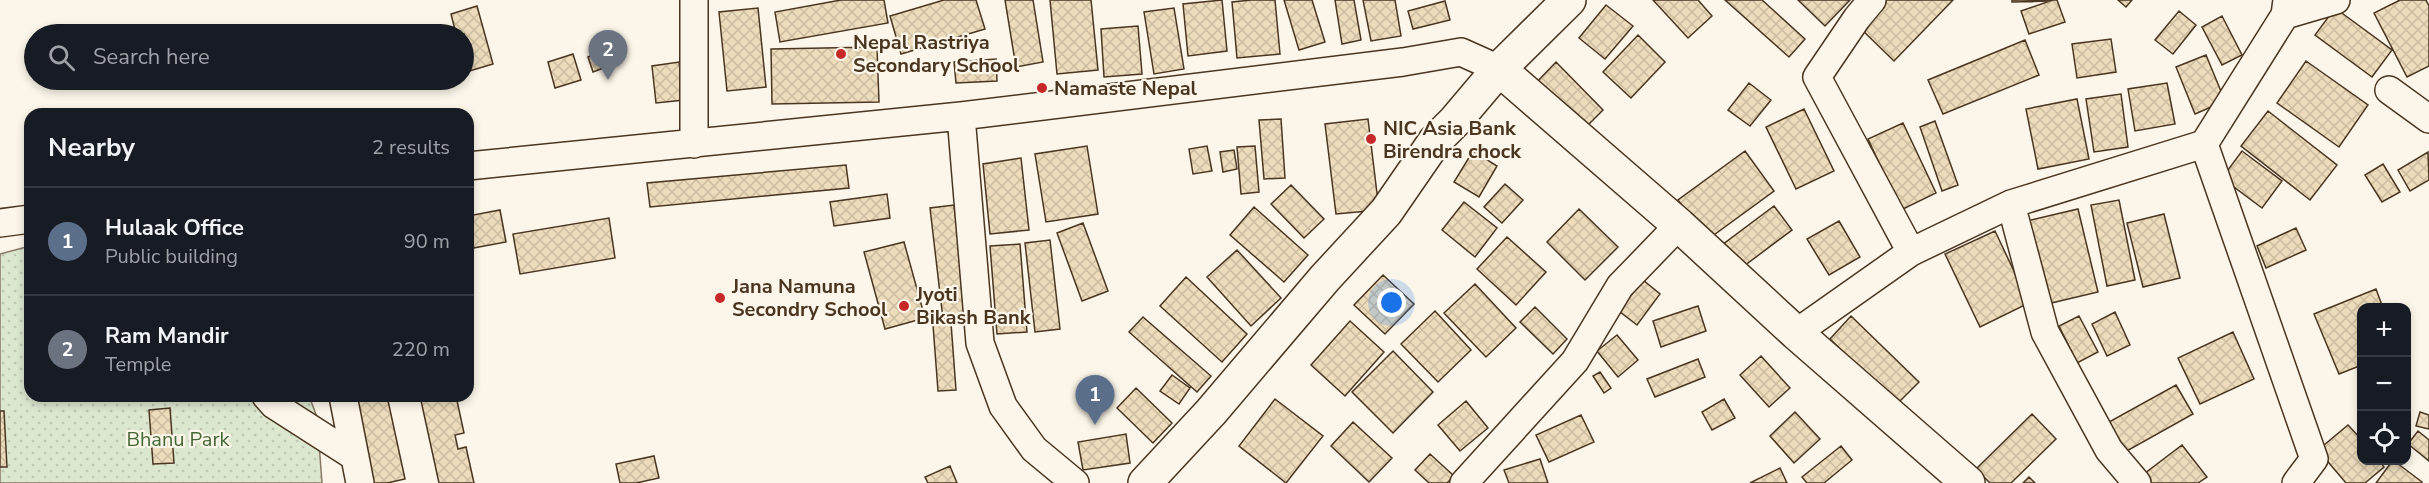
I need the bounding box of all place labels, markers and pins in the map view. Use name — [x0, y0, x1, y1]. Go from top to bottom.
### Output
place label: Nepal Rastriya Secondary School — [853, 29, 1020, 79]
pin: 2 — [588, 31, 628, 80]
marker: Nepal Rastriya Secondary School — [834, 47, 848, 61]
place label: Namaste Nepal — [1054, 75, 1198, 102]
marker: Namaste Nepal — [1035, 81, 1049, 95]
place label: NIC Asia Bank Birendra chock — [1383, 115, 1522, 165]
marker: NIC Asia Bank Birendra chock — [1364, 132, 1378, 146]
place label: Jana Namuna Secondry School — [731, 273, 888, 323]
place label: Jyoti Bikash Bank — [915, 281, 1032, 331]
marker: Jana Namuna Secondry School — [713, 291, 727, 305]
marker: Jyoti Bikash Bank — [897, 299, 911, 313]
pin: 1 — [1076, 376, 1114, 425]

